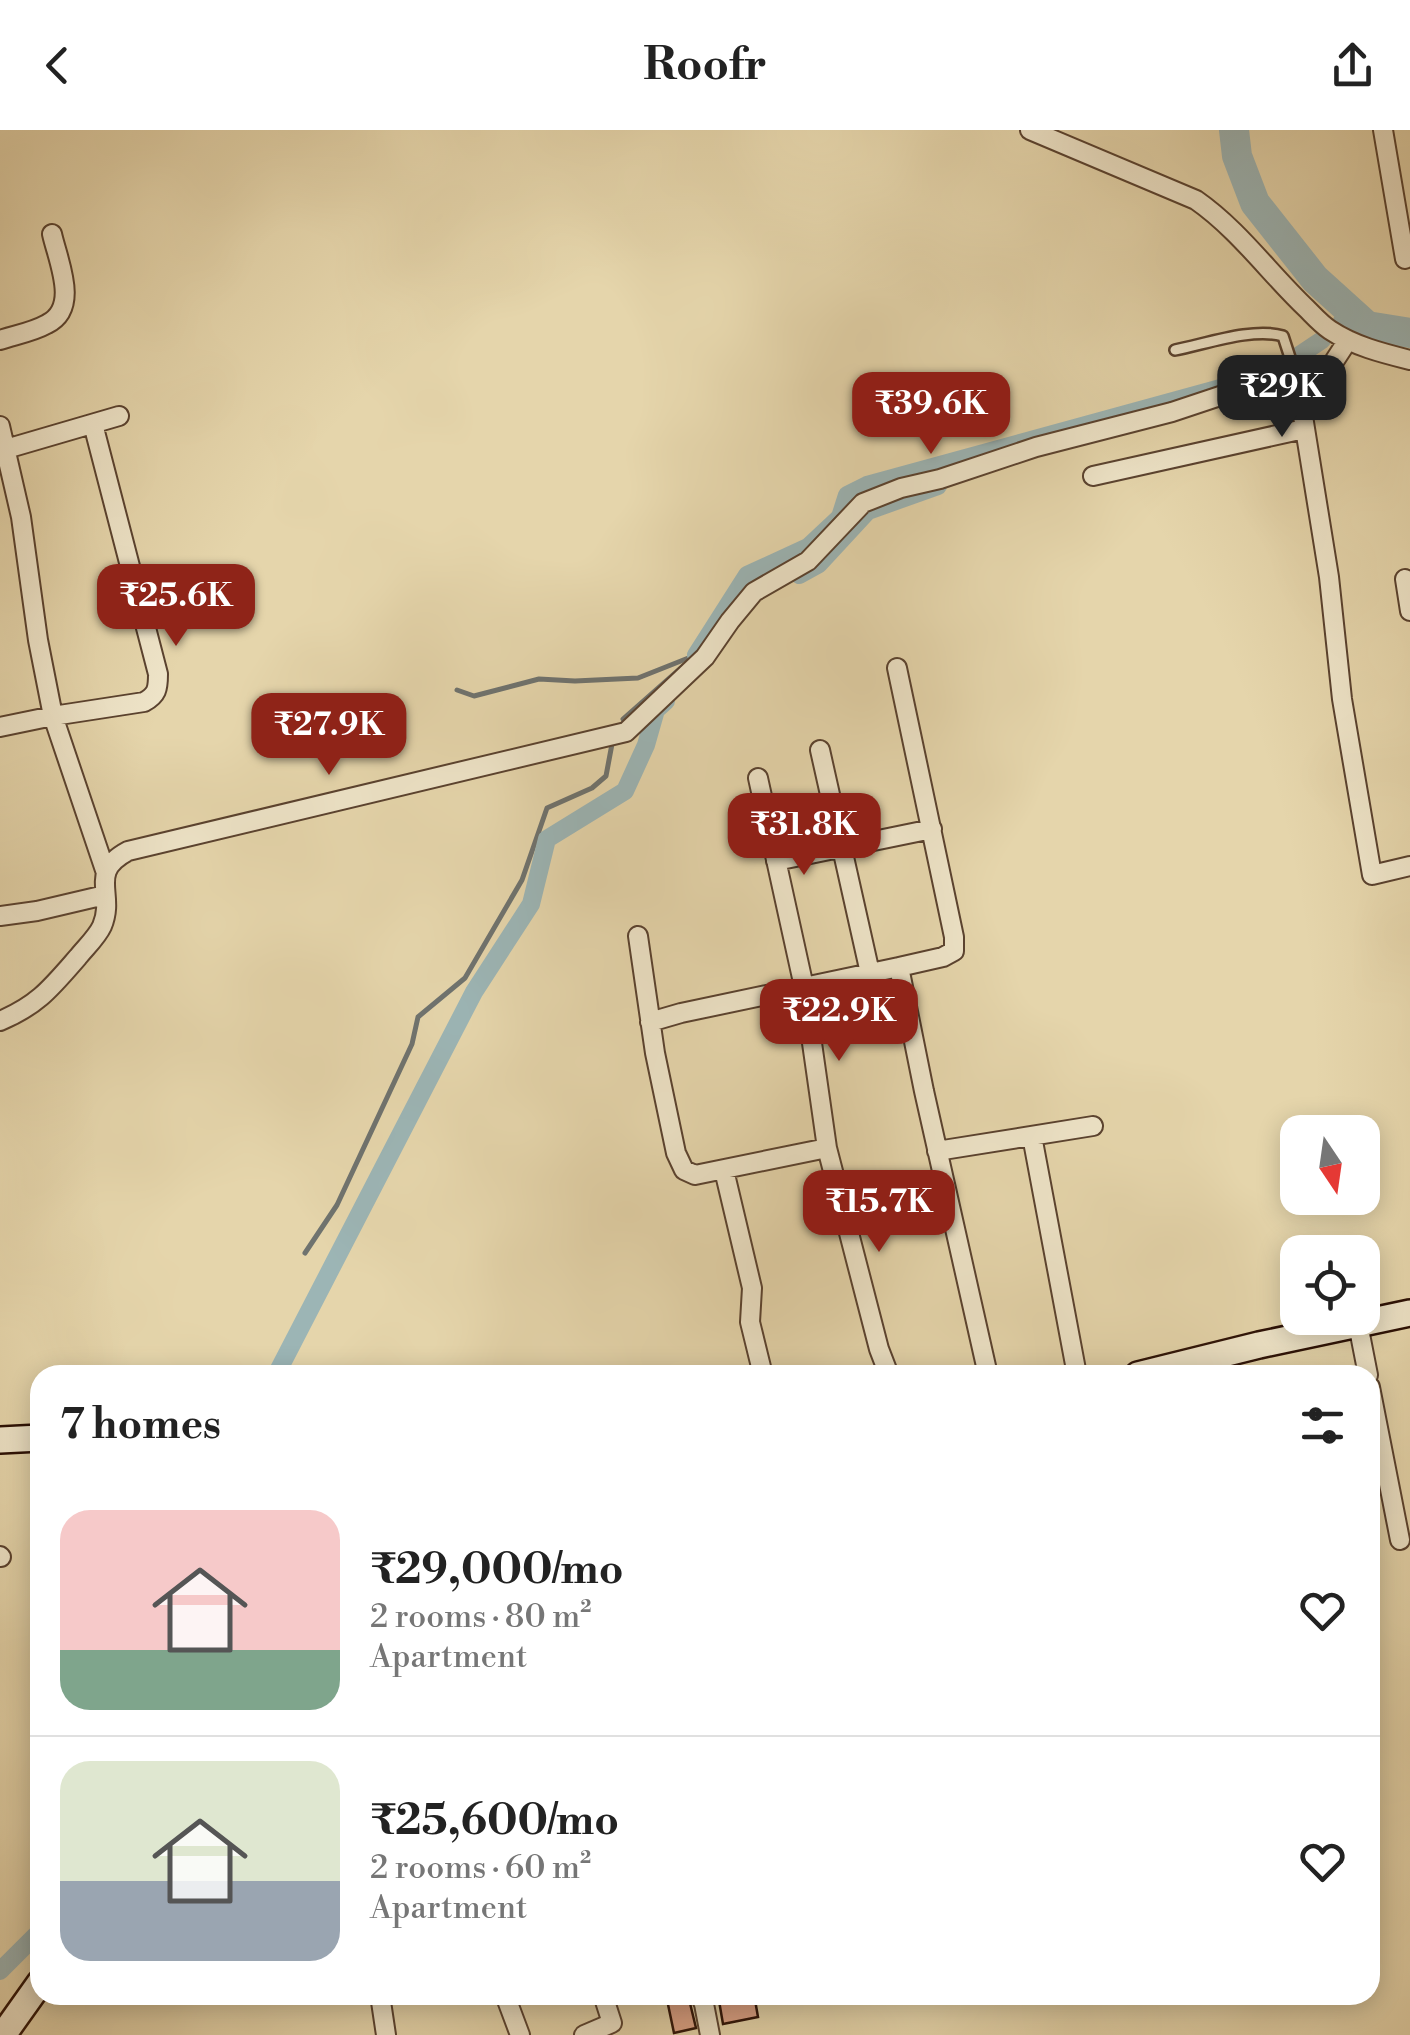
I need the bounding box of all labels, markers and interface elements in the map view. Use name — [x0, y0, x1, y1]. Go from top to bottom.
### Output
text: Roofr — [643, 37, 767, 94]
icon: back — [30, 38, 85, 93]
icon: share — [1325, 38, 1380, 93]
pin: ₹29K — [1223, 355, 1341, 440]
text: ₹29K — [1239, 367, 1325, 407]
pin: ₹39.6K — [850, 372, 1012, 457]
text: ₹39.6K — [874, 384, 988, 424]
pin: ₹25.6K — [95, 564, 257, 649]
text: ₹25.6K — [119, 576, 233, 616]
pin: ₹27.9K — [248, 693, 410, 778]
text: ₹27.9K — [273, 705, 385, 745]
pin: ₹31.8K — [723, 793, 885, 878]
text: ₹31.8K — [750, 805, 858, 845]
pin: ₹22.9K — [758, 979, 920, 1064]
text: ₹22.9K — [782, 991, 896, 1031]
north arrow — [1280, 1115, 1380, 1215]
map controls — [1280, 1115, 1380, 1335]
pin: ₹15.7K — [798, 1170, 960, 1255]
text: ₹15.7K — [825, 1182, 933, 1222]
button: locate — [1280, 1235, 1380, 1335]
icon: filters — [1295, 1398, 1350, 1453]
text: 7 homes — [60, 1399, 221, 1452]
text: ₹29,000/mo — [370, 1544, 624, 1597]
icon: home — [140, 1550, 260, 1670]
icon: heart — [1295, 1583, 1350, 1638]
text: 2 rooms · 80 m² — [370, 1597, 591, 1637]
text: Apartment — [370, 1637, 527, 1677]
text: ₹25,600/mo — [370, 1795, 619, 1848]
icon: home — [140, 1801, 260, 1921]
icon: heart — [1295, 1834, 1350, 1889]
text: 2 rooms · 60 m² — [370, 1848, 591, 1888]
text: Apartment — [370, 1888, 527, 1928]

